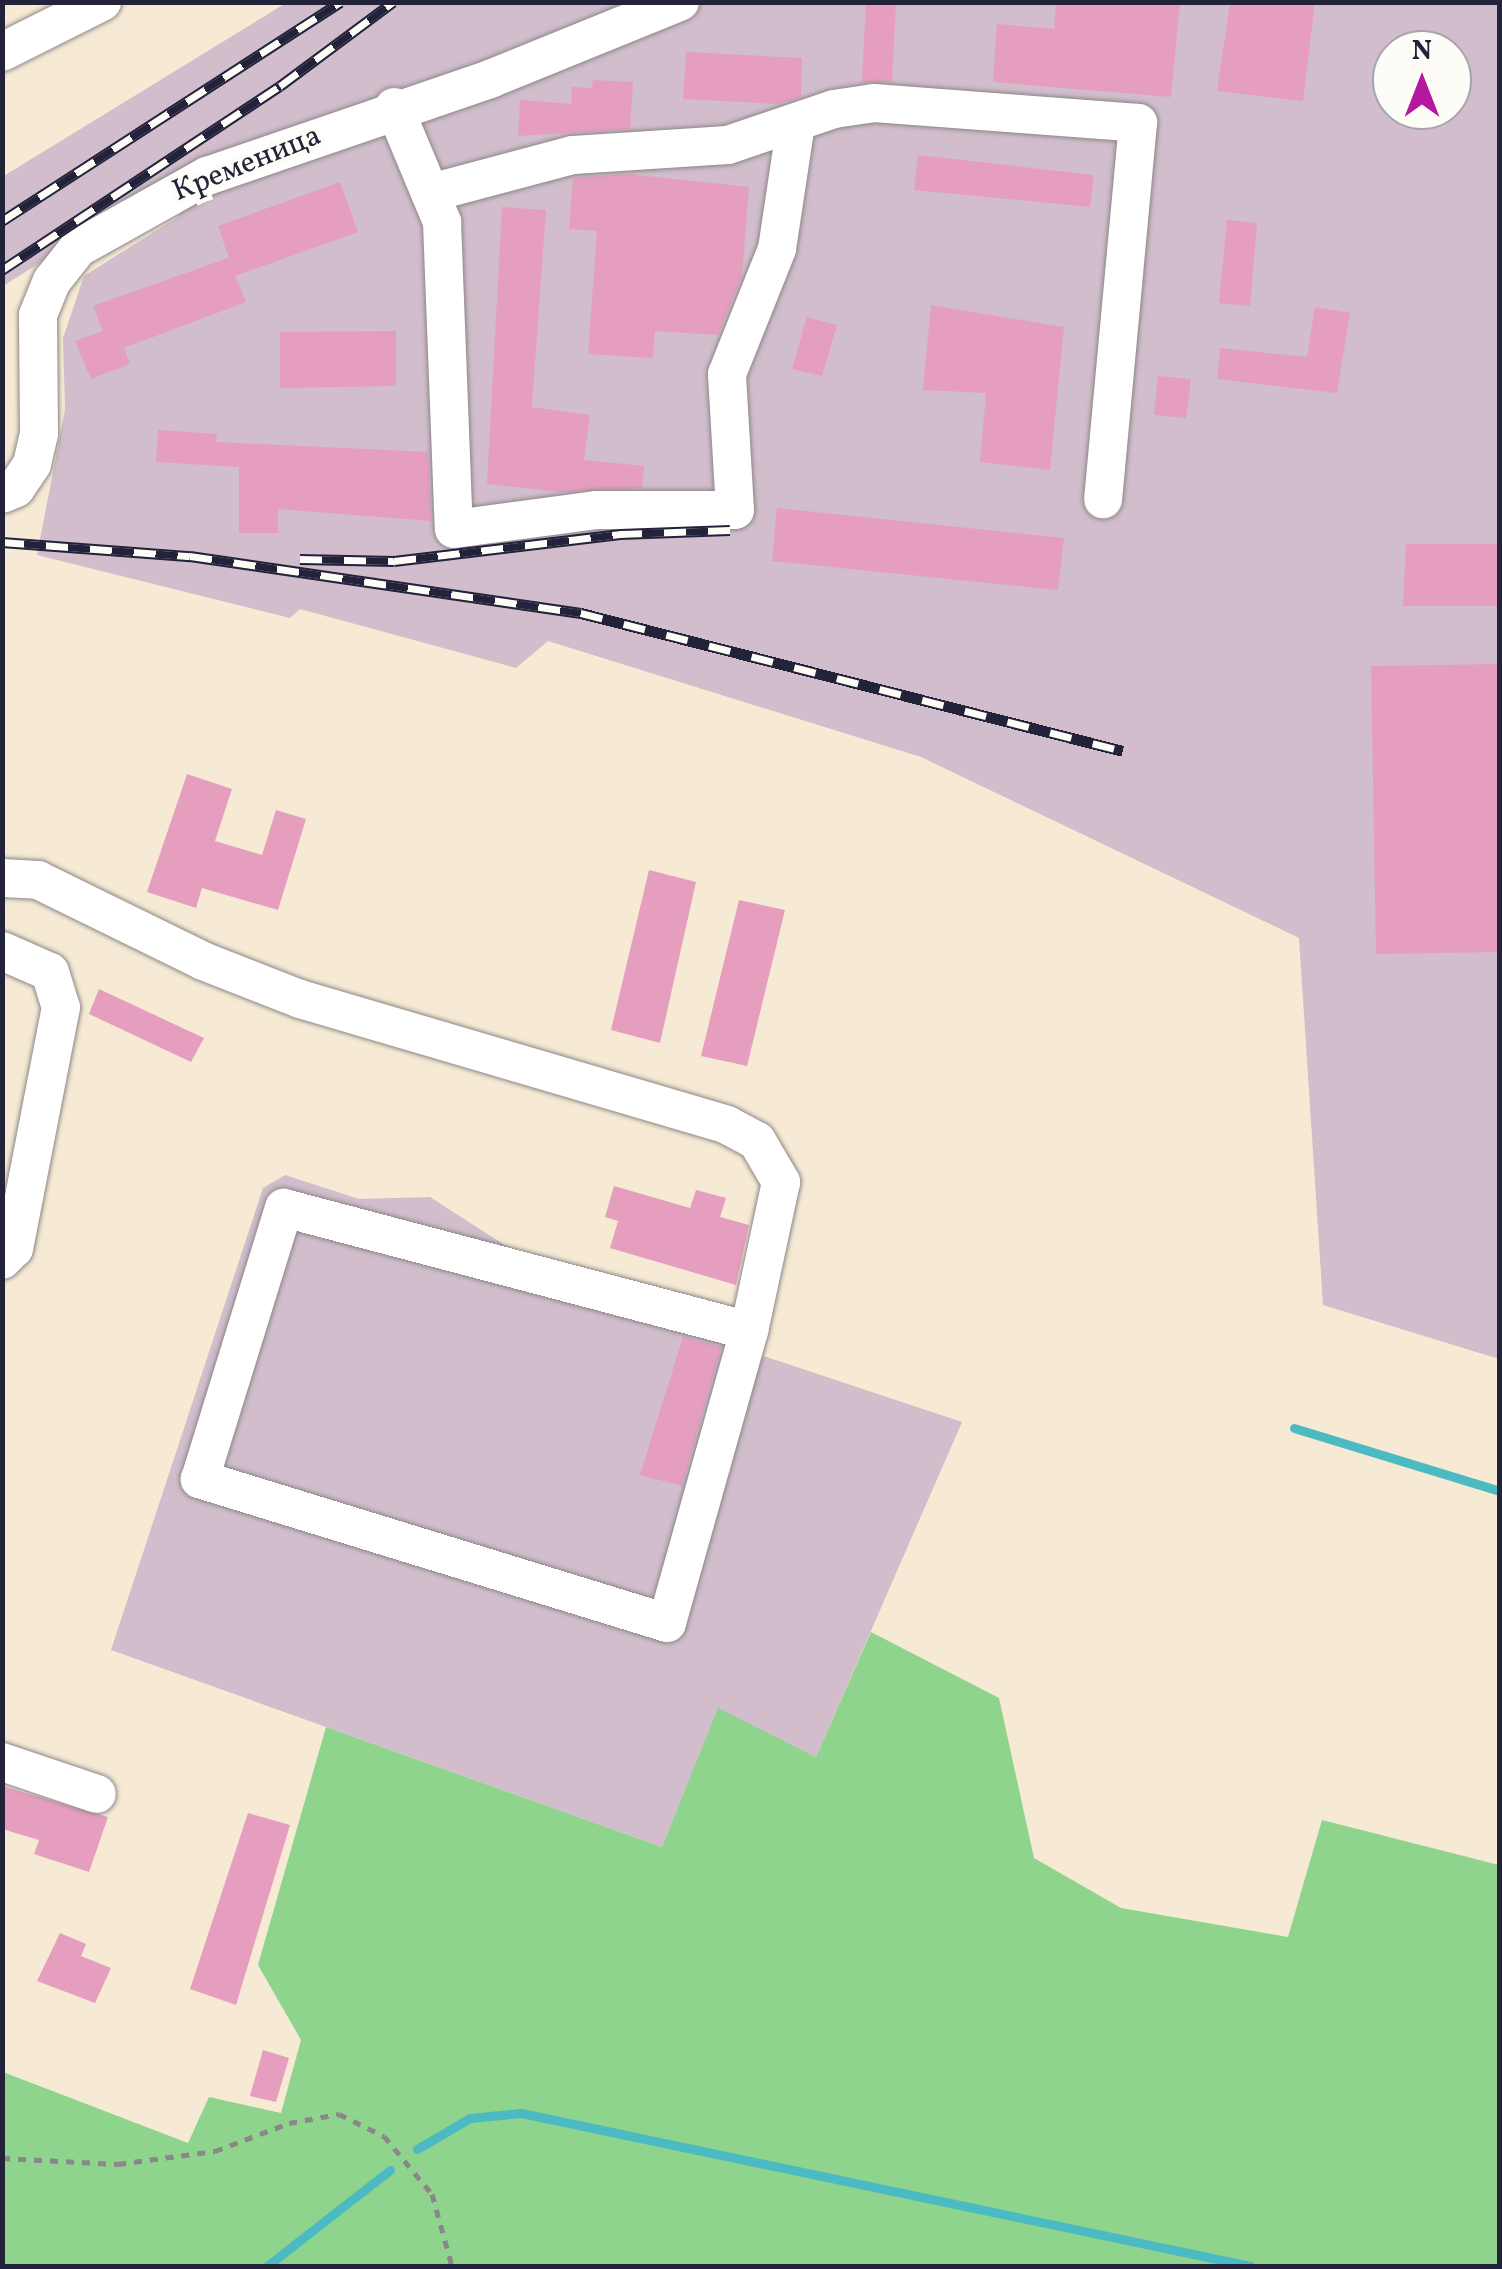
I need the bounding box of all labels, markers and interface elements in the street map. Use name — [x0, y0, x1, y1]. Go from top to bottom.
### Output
north arrow — [1372, 30, 1472, 130]
text: N — [1412, 32, 1432, 71]
street label: Кременица — [168, 118, 326, 210]

